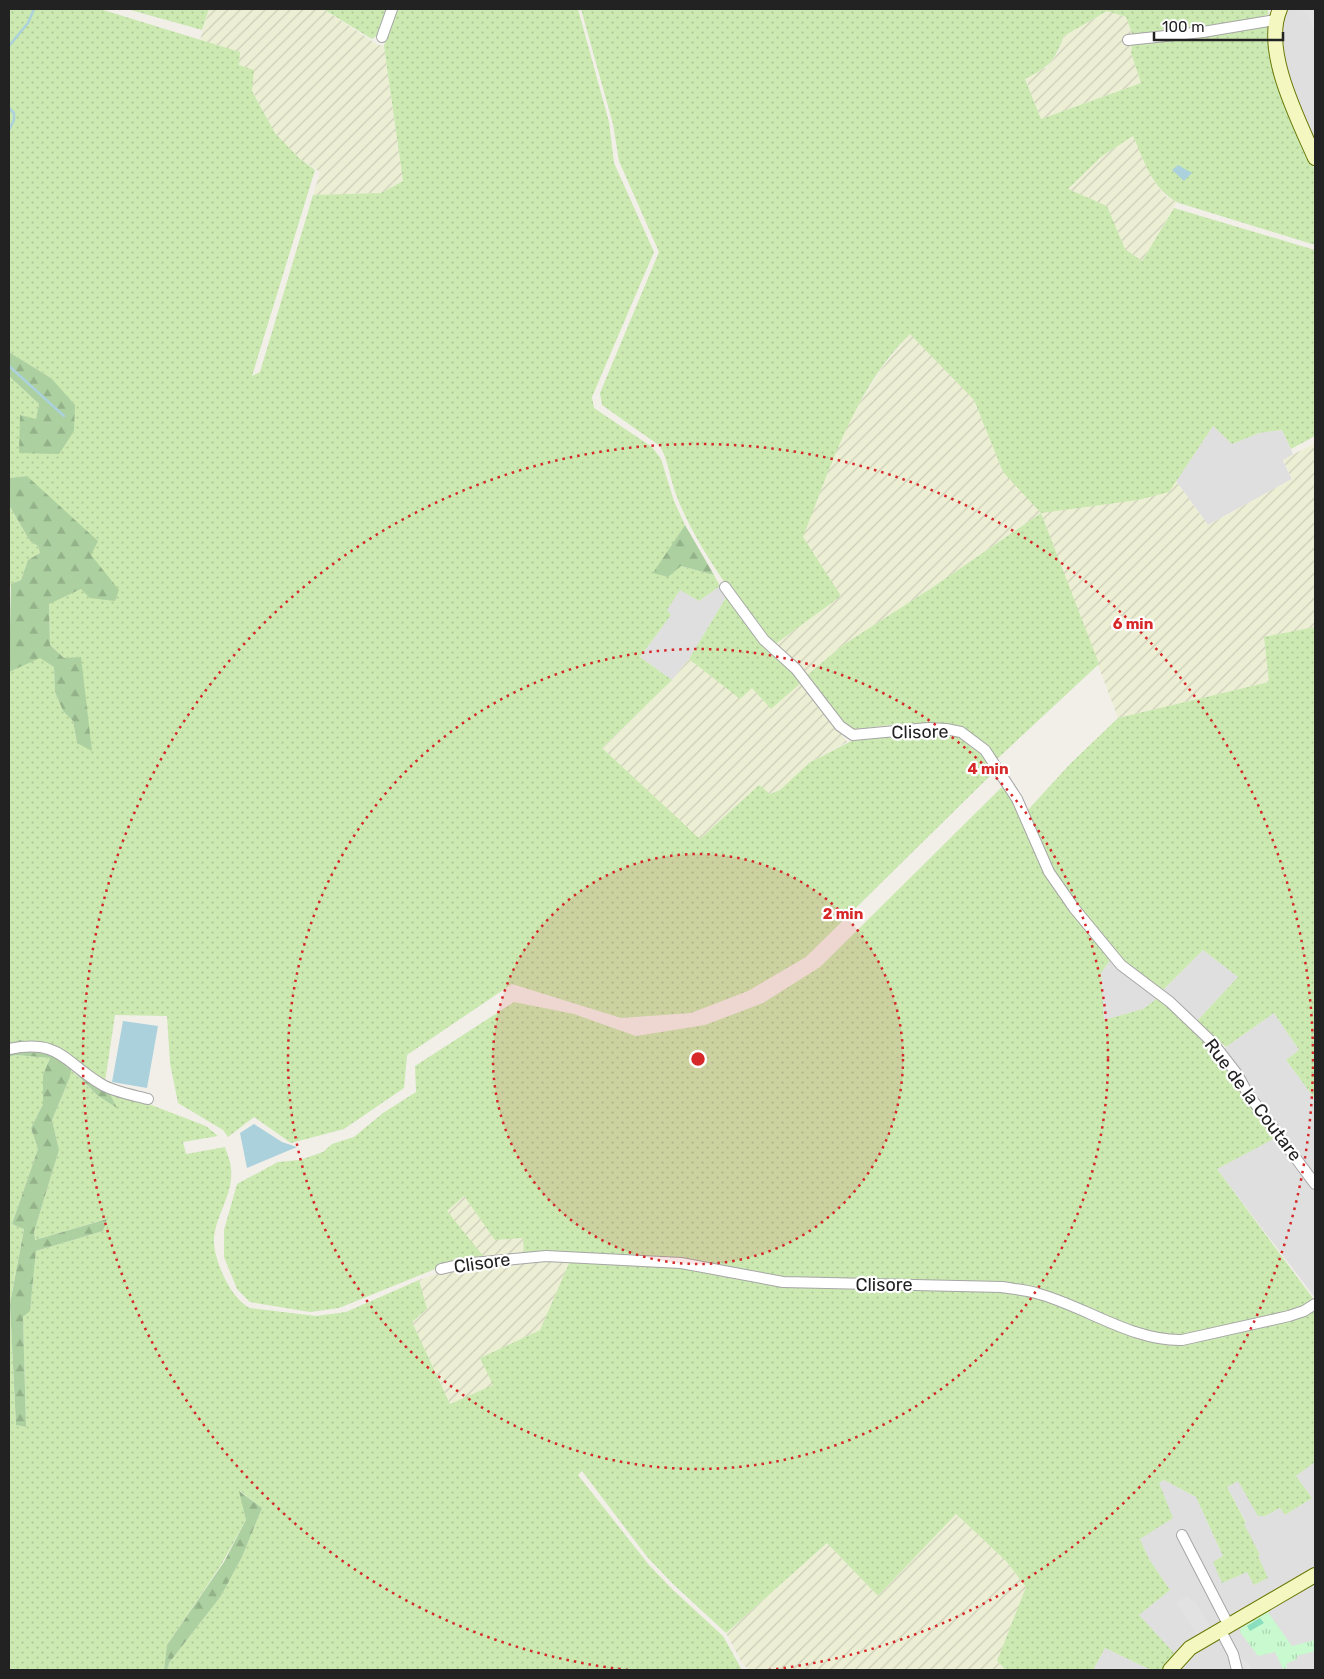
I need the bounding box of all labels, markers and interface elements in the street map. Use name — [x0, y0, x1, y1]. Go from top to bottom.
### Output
scale bar — [1154, 10, 1283, 42]
text: 100 m — [1162, 18, 1204, 36]
text: 6 min — [1113, 615, 1153, 633]
street label: Clisore — [891, 721, 949, 743]
text: 4 min — [967, 760, 1009, 778]
text: 2 min — [823, 905, 863, 923]
street label: Rue de la Coutare — [1200, 1034, 1306, 1166]
centre of rings — [689, 1050, 707, 1068]
street label: Clisore — [452, 1248, 512, 1278]
street label: Clisore — [856, 1274, 912, 1296]

